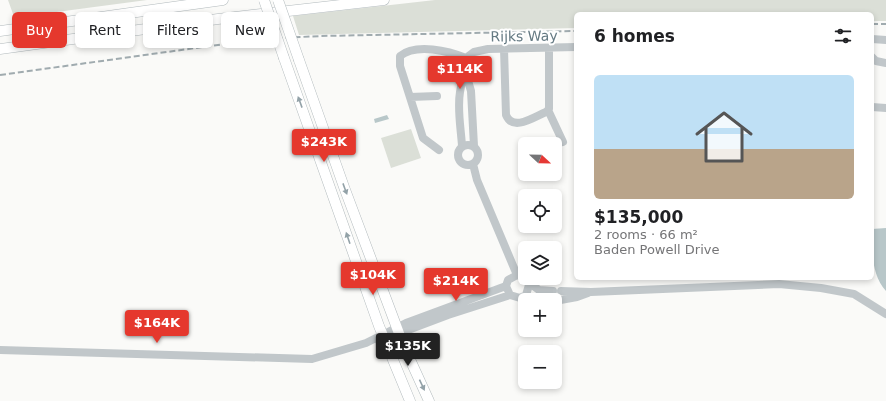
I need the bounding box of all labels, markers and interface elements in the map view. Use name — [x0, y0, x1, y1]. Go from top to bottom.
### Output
chip: Buy — [12, 12, 67, 48]
chip: Rent — [75, 12, 135, 48]
chip: Filters — [143, 12, 213, 48]
chip: New — [221, 12, 279, 48]
icon: filters — [832, 25, 854, 47]
text: 6 homes — [594, 26, 675, 46]
street label: Rijks Way — [490, 27, 558, 45]
pin: $114K — [432, 56, 488, 90]
text: $114K — [437, 61, 483, 76]
one-way arrow — [297, 96, 303, 108]
icon: home — [688, 101, 760, 173]
pin: $243K — [296, 129, 352, 163]
text: $243K — [301, 134, 347, 149]
north arrow — [518, 137, 562, 181]
map controls — [518, 137, 562, 389]
one-way arrow — [342, 184, 348, 196]
button: locate — [518, 189, 562, 233]
text: $135,000 — [594, 207, 683, 227]
text: 2 rooms · 66 m² — [594, 227, 698, 242]
one-way arrow — [345, 232, 351, 244]
button: layers — [518, 241, 562, 285]
text: Baden Powell Drive — [594, 242, 719, 257]
pin: $104K — [345, 262, 401, 296]
text: $104K — [350, 267, 396, 282]
pin: $214K — [428, 268, 484, 302]
text: $214K — [433, 273, 479, 288]
button: + — [518, 293, 562, 337]
pin: $164K — [129, 310, 185, 344]
text: $164K — [134, 315, 180, 330]
pin: $135K — [380, 333, 436, 367]
text: $135K — [385, 338, 431, 353]
button: − — [518, 345, 562, 389]
one-way arrow — [419, 380, 425, 391]

